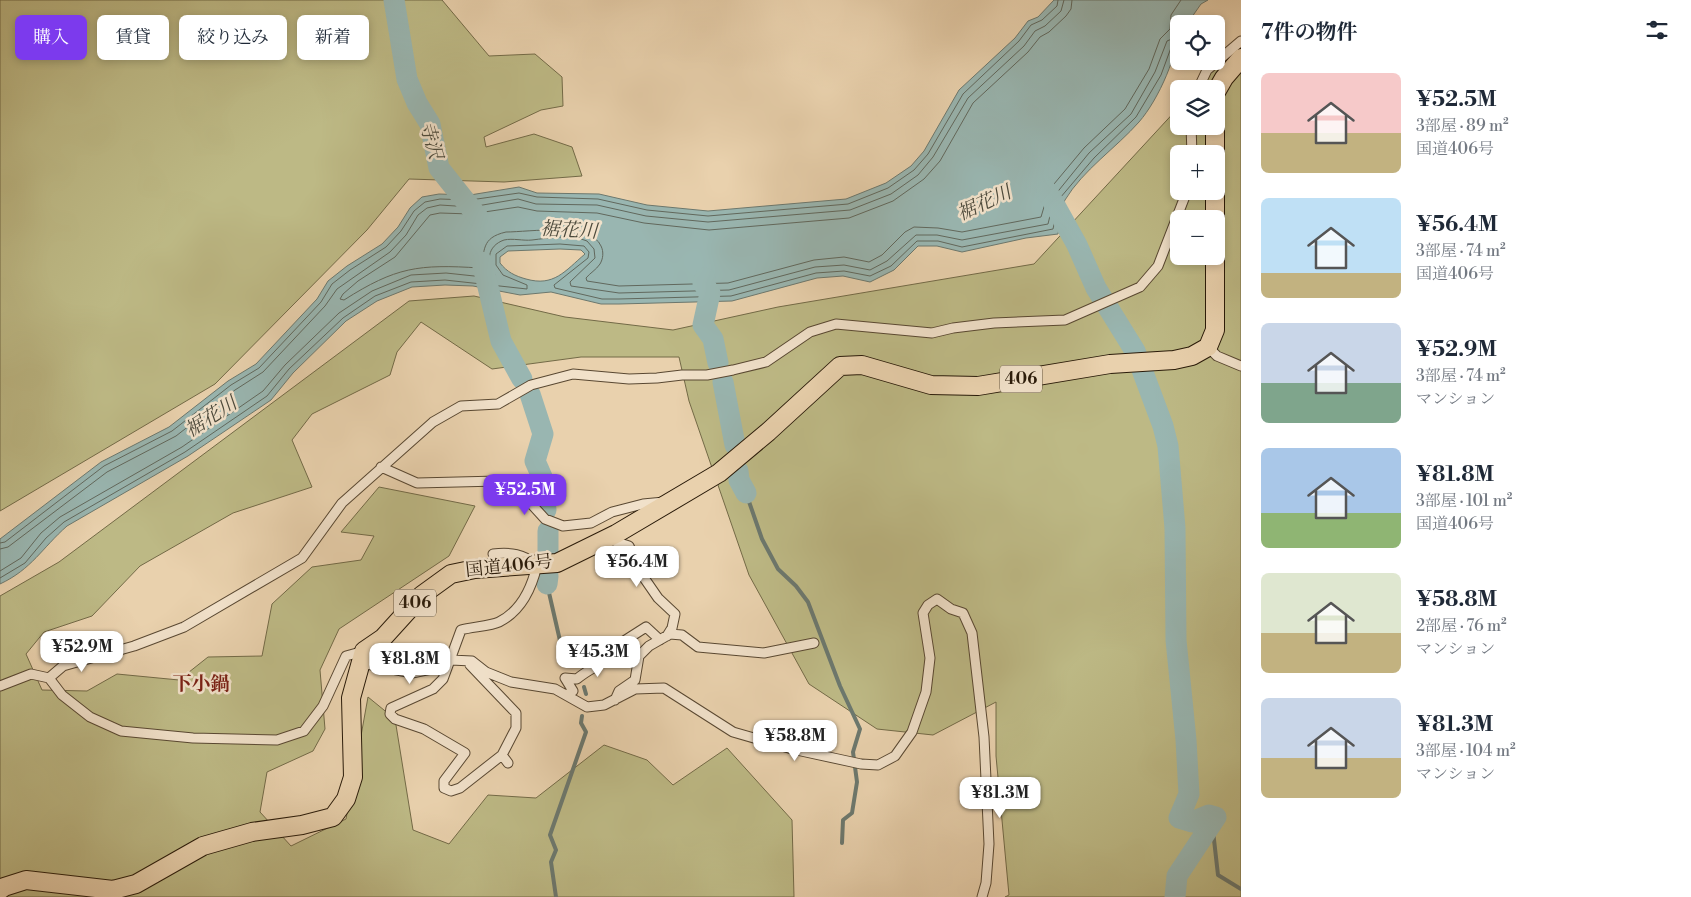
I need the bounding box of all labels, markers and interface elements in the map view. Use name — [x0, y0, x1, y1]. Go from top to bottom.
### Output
chip: 購入 — [15, 15, 87, 60]
chip: 賃貸 — [97, 15, 169, 60]
chip: 絞り込み — [179, 15, 287, 60]
chip: 新着 — [297, 15, 369, 60]
map controls — [1170, 15, 1225, 265]
button: locate — [1170, 15, 1225, 70]
icon: filters — [1643, 16, 1671, 44]
text: 7件の物件 — [1261, 20, 1357, 46]
button: layers — [1170, 80, 1225, 135]
text: ¥52.5M — [1416, 87, 1496, 113]
icon: home — [1301, 93, 1361, 153]
text: 3部屋 · 89 m² — [1416, 116, 1509, 136]
water label: 寺沢 — [414, 118, 448, 163]
text: 国道406号 — [1416, 139, 1494, 159]
button: + — [1170, 145, 1225, 200]
water label: 裾花川 — [953, 179, 1017, 226]
button: − — [1170, 210, 1225, 265]
text: ¥56.4M — [1416, 212, 1498, 238]
water label: 裾花川 — [540, 217, 600, 244]
icon: home — [1301, 218, 1361, 278]
text: 3部屋 · 74 m² — [1416, 241, 1506, 261]
text: 国道406号 — [1416, 264, 1494, 284]
text: ¥52.9M — [1416, 337, 1497, 363]
icon: home — [1301, 343, 1361, 403]
road number: 406 — [1000, 366, 1042, 392]
text: 3部屋 · 74 m² — [1416, 366, 1506, 386]
text: マンション — [1416, 389, 1495, 409]
water label: 裾花川 — [181, 390, 243, 443]
text: ¥81.8M — [1416, 462, 1494, 488]
icon: home — [1301, 468, 1361, 528]
pin: ¥52.5M — [484, 474, 566, 516]
text: ¥52.5M — [494, 480, 556, 500]
text: 3部屋 · 101 m² — [1416, 491, 1512, 511]
text: 国道406号 — [1416, 514, 1494, 534]
pin: ¥56.4M — [596, 546, 678, 588]
street label: 国道406号 — [464, 550, 554, 582]
text: ¥56.4M — [606, 552, 668, 572]
text: ¥58.8M — [1416, 587, 1497, 613]
road number: 406 — [394, 590, 436, 616]
icon: home — [1301, 593, 1361, 653]
text: 2部屋 · 76 m² — [1416, 616, 1507, 636]
pin: ¥52.9M — [41, 630, 123, 673]
pin: ¥45.3M — [557, 636, 639, 678]
text: ¥52.9M — [51, 637, 113, 657]
text: マンション — [1416, 639, 1495, 659]
pin: ¥81.8M — [369, 642, 451, 685]
text: ¥45.3M — [567, 642, 629, 662]
text: ¥81.8M — [380, 649, 440, 669]
district label: 下小鍋 — [172, 672, 230, 696]
text: ¥81.3M — [1416, 712, 1493, 738]
icon: home — [1301, 718, 1361, 778]
pin: ¥58.8M — [754, 720, 836, 762]
text: ¥58.8M — [764, 726, 826, 746]
text: 3部屋 · 104 m² — [1416, 741, 1516, 761]
text: マンション — [1416, 764, 1495, 784]
pin: ¥81.3M — [959, 776, 1041, 819]
text: ¥81.3M — [971, 783, 1029, 803]

